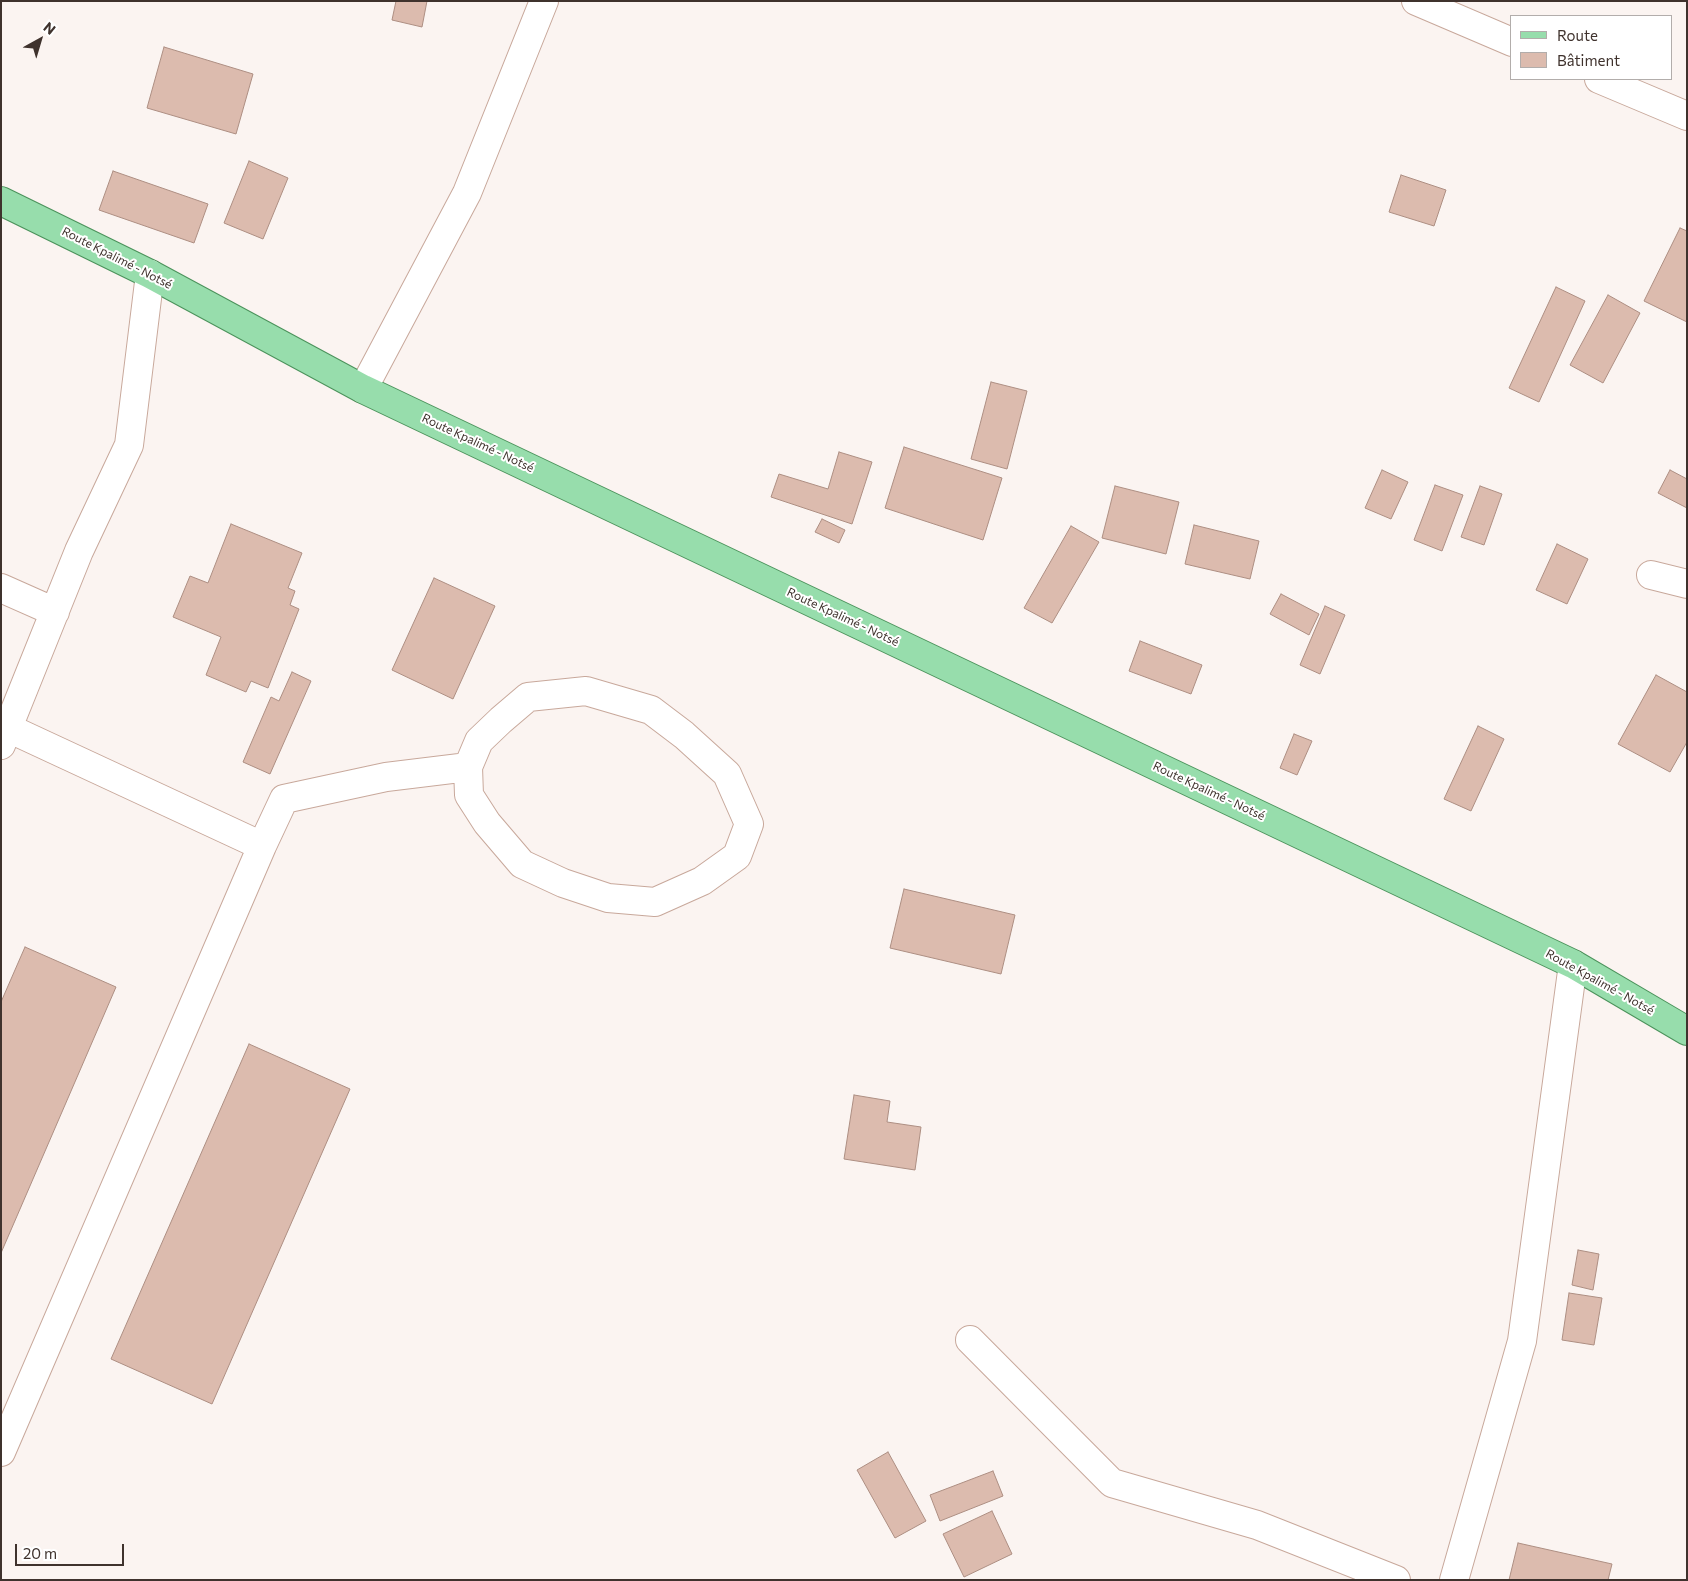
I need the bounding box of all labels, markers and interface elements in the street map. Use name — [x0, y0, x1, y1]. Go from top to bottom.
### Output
north arrow — [15, 15, 65, 65]
legend — [1510, 15, 1673, 80]
text: N — [40, 18, 59, 38]
text: Route — [1557, 26, 1598, 44]
text: Bâtiment — [1557, 51, 1620, 69]
street label: Route Kpalimé - Notsé — [59, 224, 175, 292]
street label: Route Kpalimé - Notsé — [420, 411, 536, 475]
street label: Route Kpalimé - Notsé — [785, 585, 901, 649]
street label: Route Kpalimé - Notsé — [1151, 759, 1267, 823]
street label: Route Kpalimé - Notsé — [1543, 946, 1657, 1018]
scale bar — [18, 1534, 126, 1566]
text: 20 m — [23, 1544, 57, 1562]

